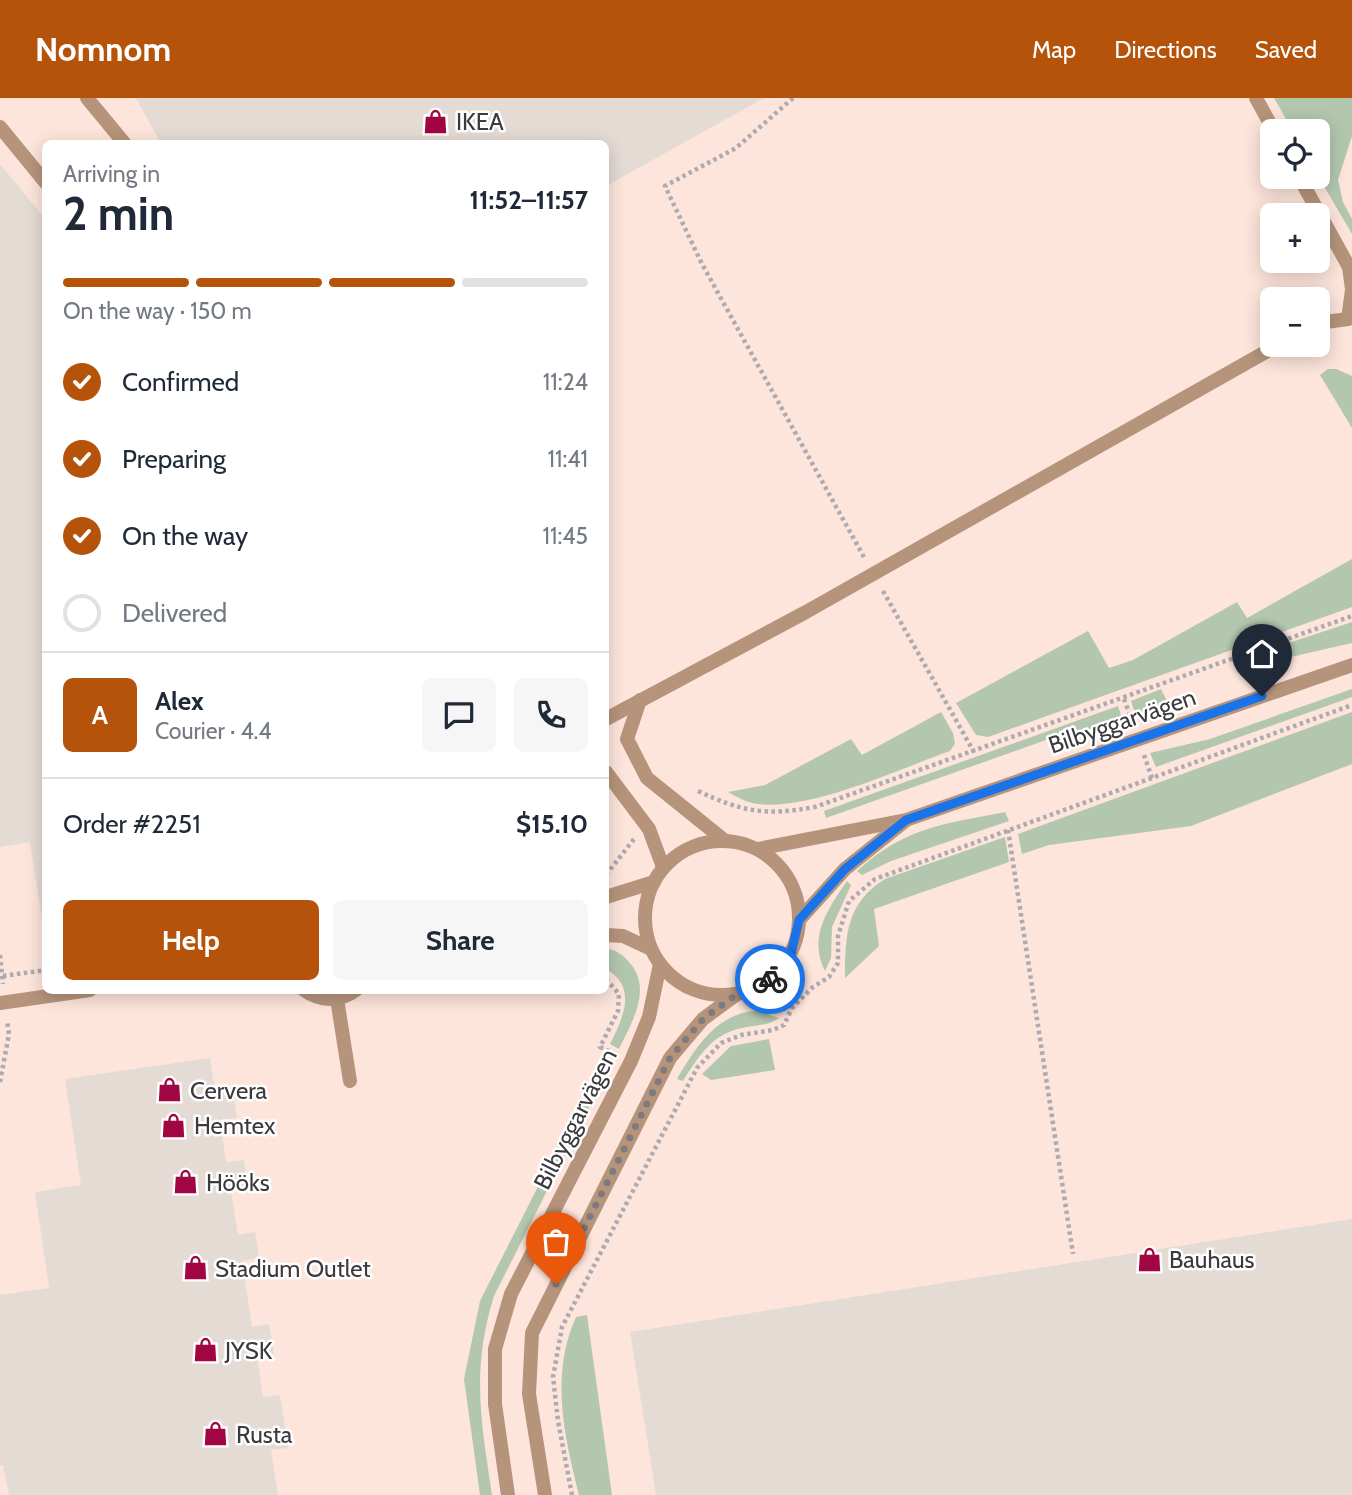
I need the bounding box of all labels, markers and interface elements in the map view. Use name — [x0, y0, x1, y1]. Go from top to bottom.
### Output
text: Nomnom — [35, 29, 171, 69]
text: Map — [1032, 35, 1076, 64]
text: Directions — [1114, 35, 1217, 64]
text: Saved — [1255, 35, 1317, 64]
shop icon: IKEA — [422, 107, 450, 135]
place label: IKEA — [456, 107, 504, 136]
map controls — [1260, 119, 1330, 357]
button: locate — [1260, 119, 1330, 189]
text: Arriving in — [63, 160, 160, 188]
text: 11:52–11:57 — [469, 184, 588, 216]
text: 2 min — [63, 186, 174, 242]
button: + — [1260, 203, 1330, 273]
button: − — [1260, 287, 1330, 357]
text: On the way · 150 m — [63, 297, 252, 325]
icon: check — [63, 363, 101, 401]
text: Confirmed — [122, 366, 239, 398]
text: 11:24 — [543, 368, 588, 396]
icon: check — [63, 440, 101, 478]
text: Preparing — [122, 443, 226, 475]
text: 11:41 — [547, 445, 588, 473]
icon: check — [63, 517, 101, 555]
text: On the way — [122, 520, 248, 552]
text: 11:45 — [542, 522, 588, 550]
text: Delivered — [122, 597, 227, 629]
pin — [1232, 624, 1292, 696]
icon: home — [1243, 635, 1281, 673]
button: chat — [422, 678, 496, 752]
button: phone — [514, 678, 588, 752]
street label: Bilbyggarvägen — [1045, 682, 1199, 760]
text: Alex — [155, 685, 204, 717]
text: A — [92, 699, 108, 731]
text: Courier · 4.4 — [155, 717, 272, 745]
text: Order #2251 — [63, 808, 201, 840]
text: $15.10 — [516, 808, 588, 840]
button: Help — [63, 900, 319, 980]
button: Share — [333, 900, 588, 980]
courier — [735, 944, 805, 1014]
icon: bike — [751, 960, 789, 998]
street label: Bilbyggarvägen — [527, 1044, 623, 1194]
shop icon: Cervera — [156, 1076, 184, 1104]
place label: Cervera — [190, 1076, 268, 1105]
shop icon: Hemtex — [160, 1111, 188, 1139]
place label: Hemtex — [194, 1111, 276, 1140]
shop icon: Hööks — [172, 1168, 200, 1196]
place label: Hööks — [206, 1168, 270, 1197]
pin — [526, 1212, 586, 1284]
icon: bag — [537, 1223, 575, 1261]
shop icon: Bauhaus — [1135, 1245, 1163, 1273]
place label: Bauhaus — [1169, 1245, 1255, 1274]
shop icon: Stadium Outlet — [181, 1254, 209, 1282]
place label: Stadium Outlet — [215, 1254, 371, 1283]
shop icon: JYSK — [191, 1336, 219, 1364]
place label: JYSK — [224, 1336, 273, 1365]
shop icon: Rusta — [202, 1420, 230, 1448]
place label: Rusta — [236, 1420, 293, 1449]

